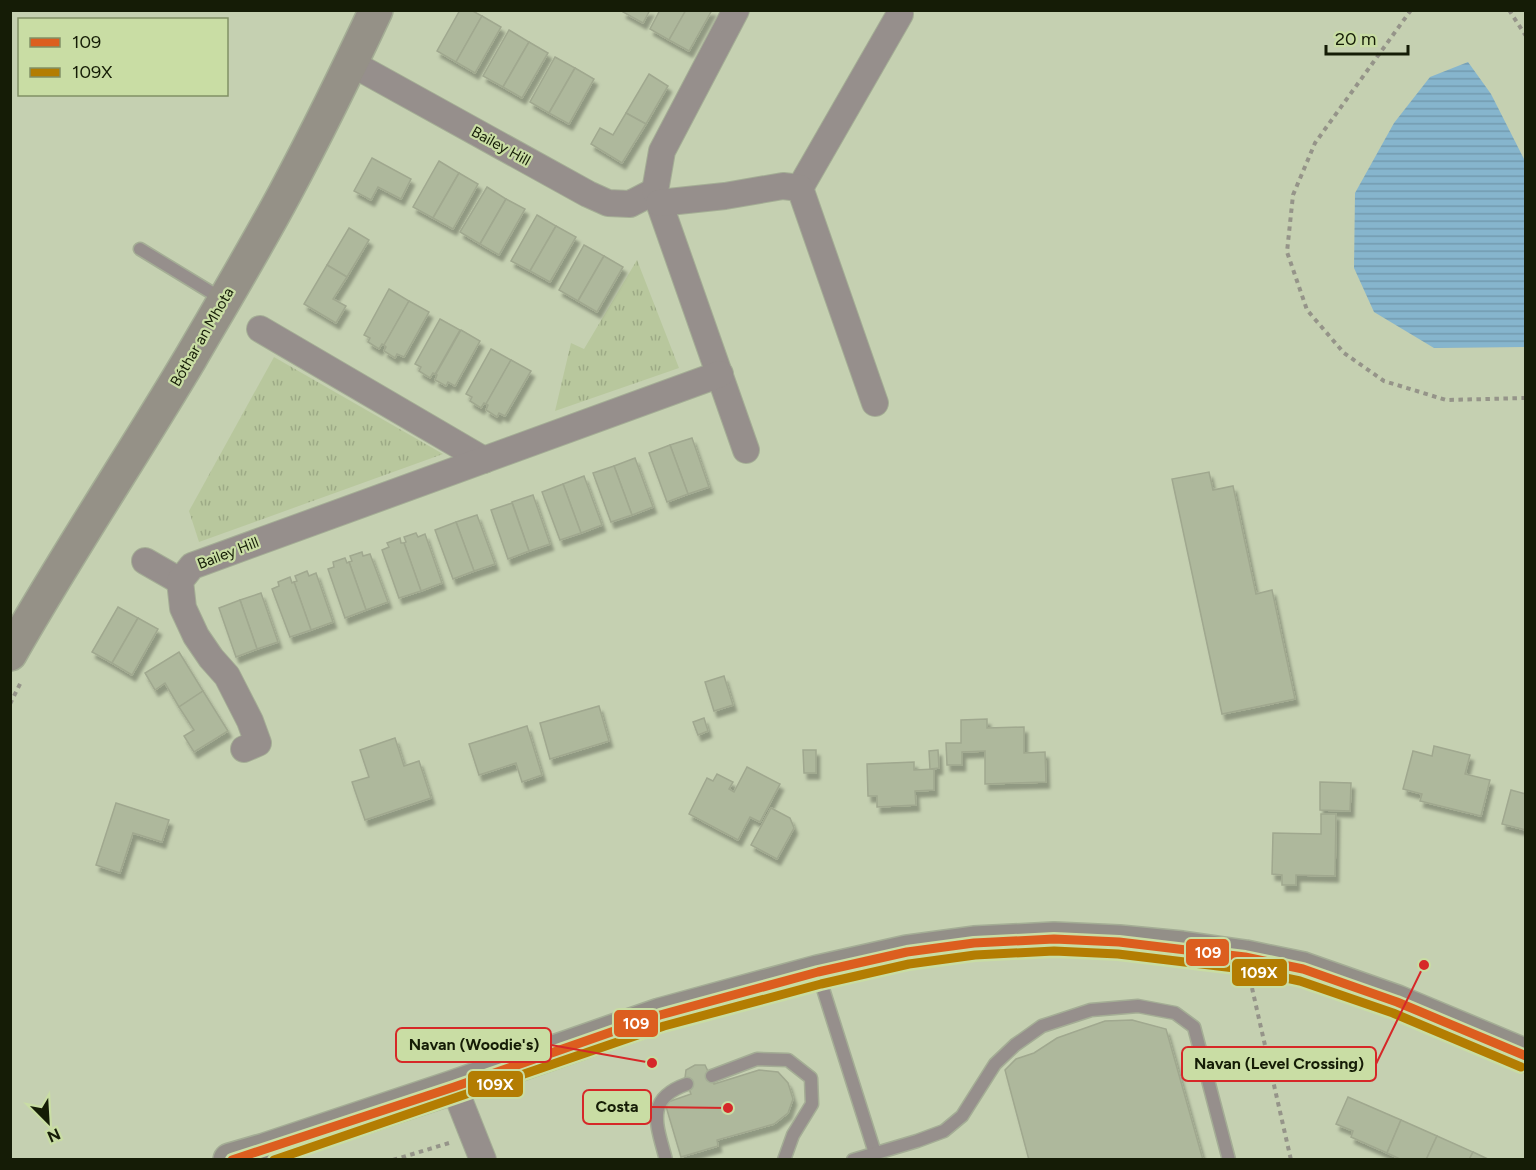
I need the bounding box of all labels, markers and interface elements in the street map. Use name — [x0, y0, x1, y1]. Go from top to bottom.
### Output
legend — [18, 18, 228, 96]
scale bar — [1326, 18, 1408, 56]
text: 20 m — [1335, 28, 1376, 50]
text: 109 — [72, 31, 101, 53]
text: 109X — [72, 61, 112, 83]
street label: Bailey Hill — [468, 122, 534, 170]
street label: Bóthar an Mhota — [166, 284, 238, 390]
street label: Bailey Hill — [195, 533, 261, 573]
line badge: 109 — [1185, 938, 1230, 967]
text: 109 — [1195, 943, 1221, 962]
line badge: 109X — [1231, 958, 1288, 987]
text: 109X — [1240, 963, 1278, 982]
line badge: 109 — [613, 1009, 659, 1038]
text: 109 — [623, 1014, 649, 1033]
callout: Navan (Woodie's) — [396, 1028, 551, 1062]
text: Navan (Woodie's) — [409, 1035, 539, 1054]
callout: Navan (Level Crossing) — [1182, 1047, 1376, 1081]
text: Navan (Level Crossing) — [1194, 1054, 1364, 1073]
line badge: 109X — [467, 1070, 524, 1098]
text: 109X — [476, 1075, 514, 1094]
callout: Costa — [583, 1090, 651, 1124]
north arrow — [18, 1092, 78, 1152]
text: Costa — [595, 1097, 639, 1116]
text: N — [44, 1124, 63, 1146]

